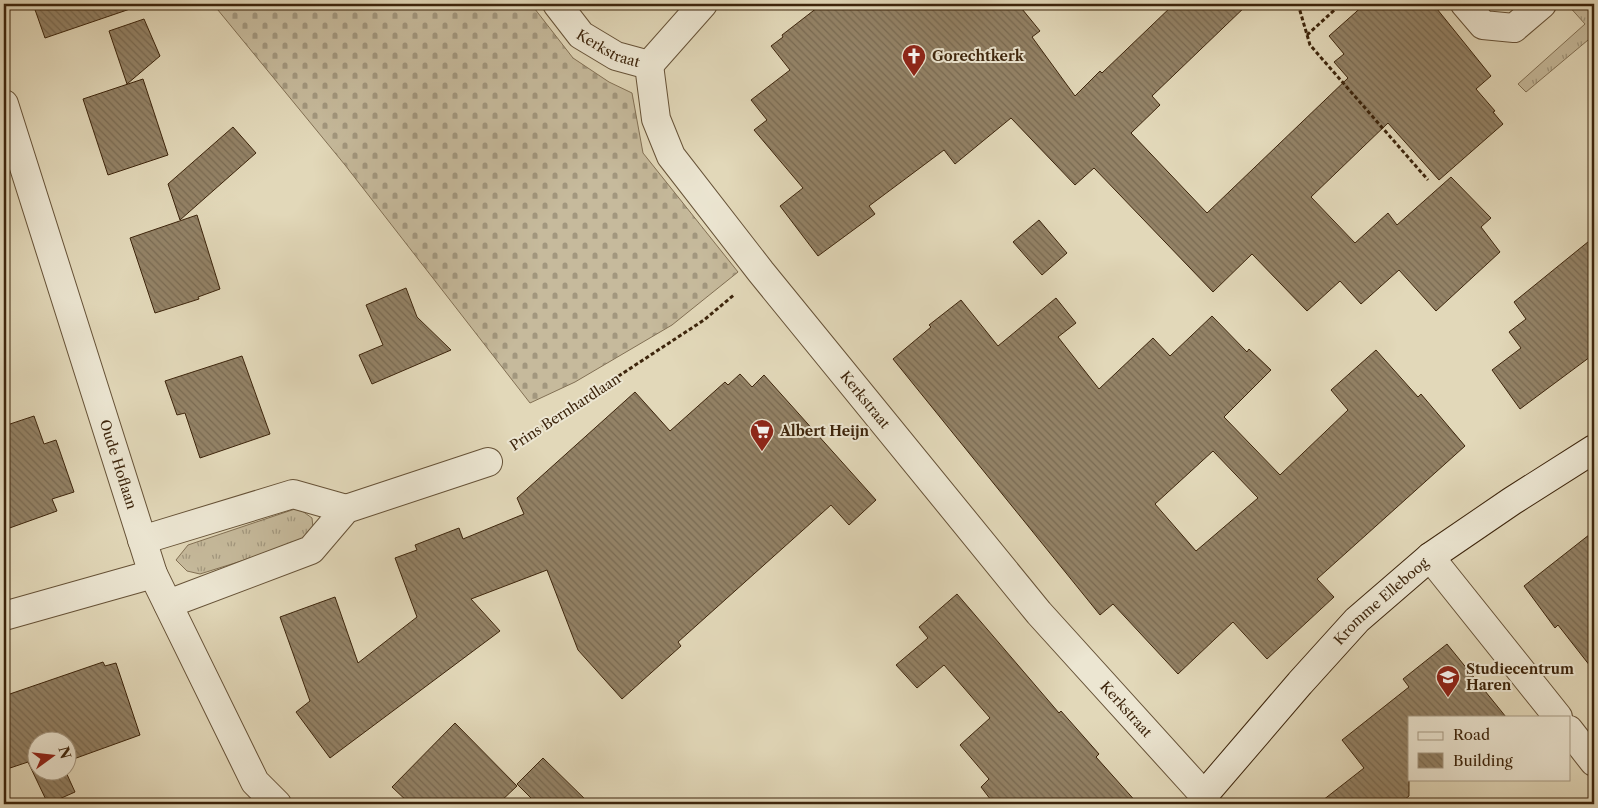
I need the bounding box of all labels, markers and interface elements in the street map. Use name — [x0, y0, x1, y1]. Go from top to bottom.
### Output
street label: Kerkstraat — [573, 25, 642, 71]
church icon: Gorechtkerk — [901, 43, 927, 77]
place label: Gorechtkerk — [932, 47, 1025, 65]
street label: Kerkstraat — [836, 367, 894, 432]
street label: Prins Bernhardlaan — [506, 369, 624, 455]
street label: Oude Hoflaan — [96, 417, 141, 512]
supermarket icon: Albert Heijn — [749, 418, 775, 452]
place label: Albert Heijn — [779, 422, 870, 440]
street label: Kromme Elleboog — [1330, 553, 1432, 649]
place label: Studiecentrum Haren — [1466, 660, 1574, 694]
school or university icon: Studiecentrum Haren — [1435, 664, 1461, 698]
street label: Kerkstraat — [1096, 678, 1156, 741]
legend — [1408, 716, 1570, 780]
text: Road — [1453, 725, 1490, 744]
north arrow — [28, 730, 78, 780]
text: N — [54, 744, 75, 761]
text: Building — [1453, 751, 1513, 770]

